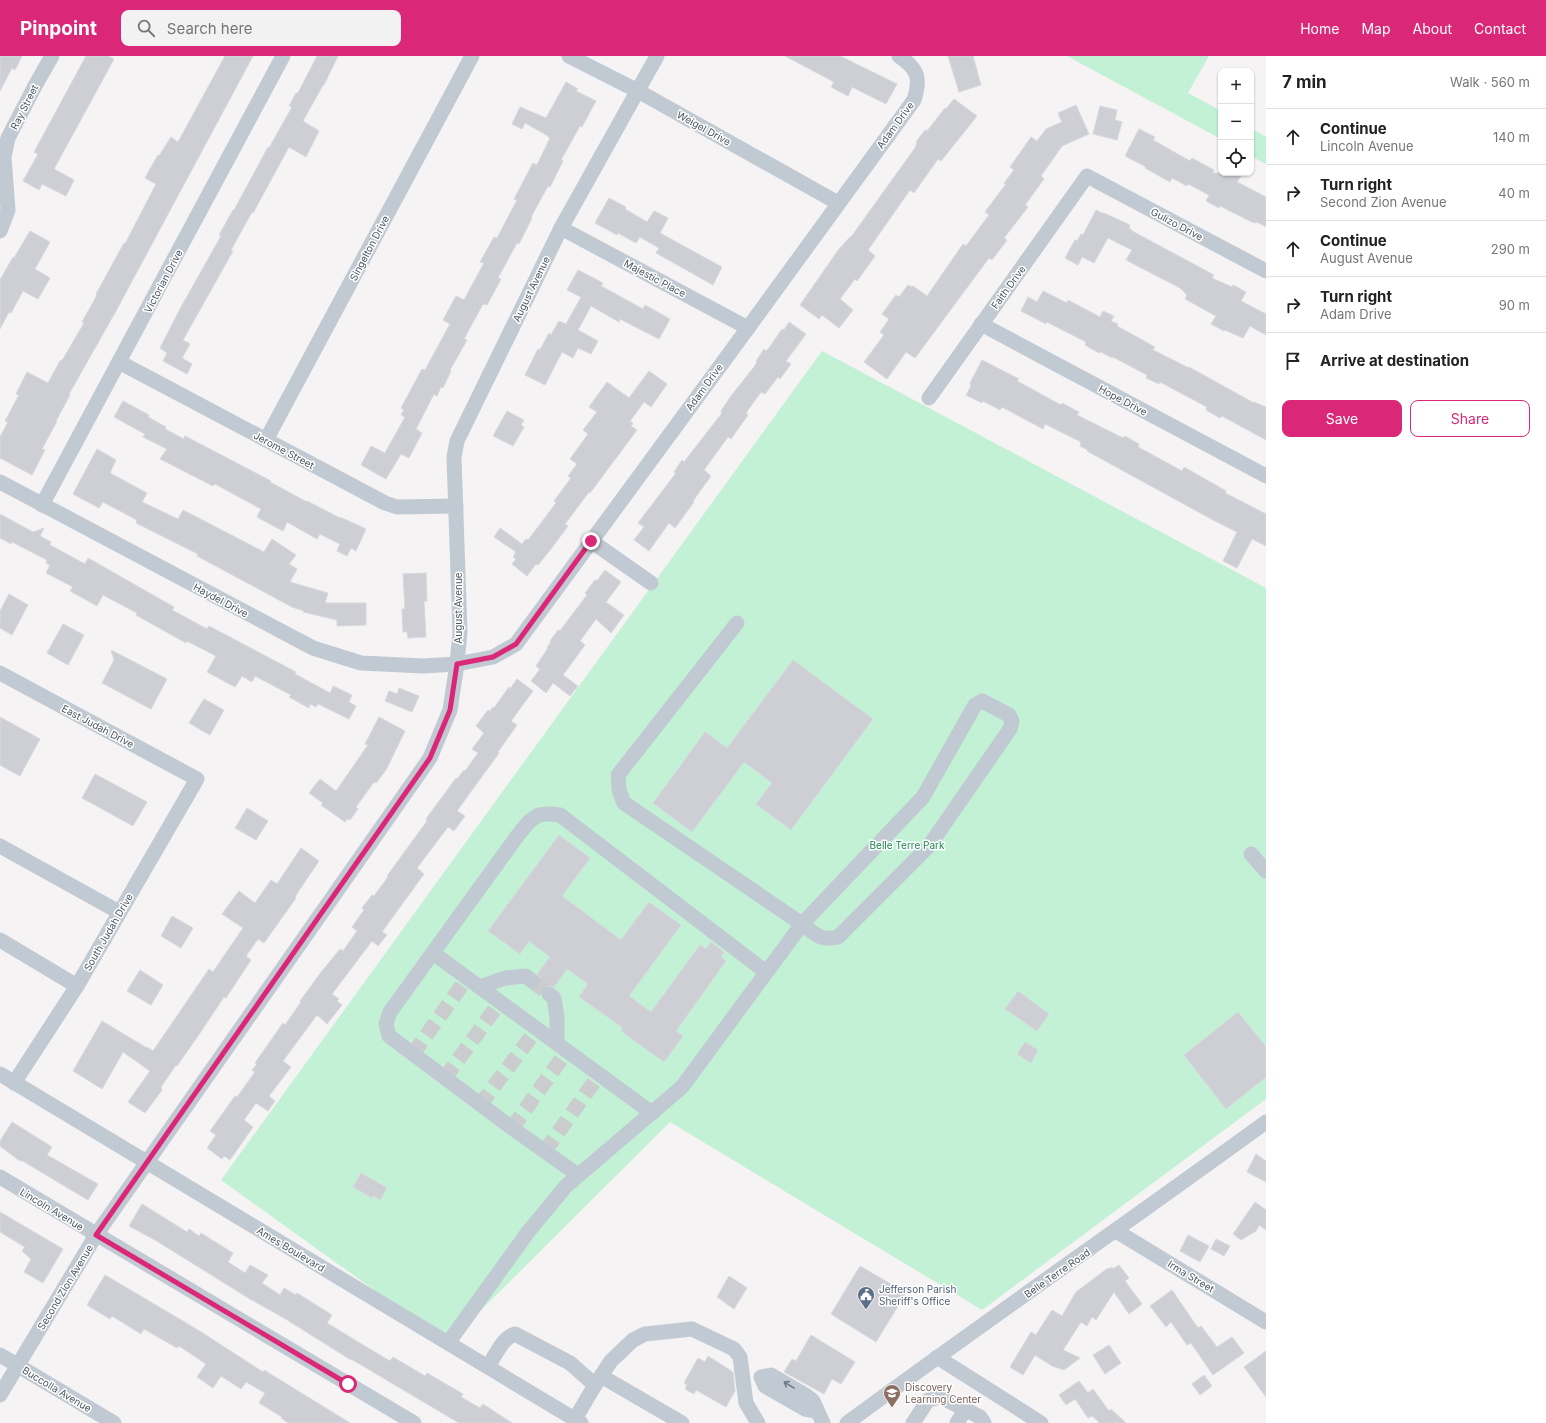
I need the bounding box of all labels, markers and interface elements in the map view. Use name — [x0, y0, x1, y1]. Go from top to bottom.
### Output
search box — [121, 10, 401, 46]
text: Pinpoint — [20, 17, 97, 40]
icon: search — [135, 17, 157, 39]
text: Search here — [167, 19, 253, 38]
text: Home — [1300, 20, 1339, 37]
text: Map — [1361, 20, 1391, 37]
text: About — [1413, 20, 1452, 37]
text: Contact — [1474, 20, 1526, 37]
map controls — [1218, 68, 1254, 176]
button: + — [1218, 68, 1254, 104]
text: 7 min — [1282, 72, 1327, 92]
text: Walk · 560 m — [1450, 74, 1530, 90]
street label: Ray Street — [8, 82, 41, 131]
street label: Adam Drive — [874, 99, 916, 151]
button: − — [1218, 104, 1254, 140]
street label: Weigel Drive — [675, 108, 733, 148]
text: Continue — [1320, 119, 1387, 138]
icon: ahead — [1282, 126, 1304, 148]
text: 140 m — [1493, 129, 1530, 145]
text: Lincoln Avenue — [1320, 138, 1414, 154]
button: locate — [1218, 140, 1254, 176]
text: Turn right — [1320, 175, 1392, 194]
icon: right — [1282, 182, 1304, 204]
text: 40 m — [1498, 185, 1530, 201]
text: Second Zion Avenue — [1320, 194, 1447, 210]
street label: Gulizo Drive — [1149, 205, 1205, 243]
street label: Singelton Drive — [347, 213, 391, 283]
text: Continue — [1320, 231, 1387, 250]
icon: ahead — [1282, 238, 1304, 260]
text: 290 m — [1491, 241, 1530, 257]
street label: Victorian Drive — [141, 247, 185, 315]
text: August Avenue — [1320, 250, 1413, 266]
street label: August Avenue — [510, 254, 552, 324]
street label: Majestic Place — [622, 257, 688, 299]
street label: Faith Drive — [988, 263, 1028, 311]
text: Turn right — [1320, 287, 1392, 306]
icon: right — [1282, 294, 1304, 316]
text: 90 m — [1499, 297, 1530, 313]
text: Adam Drive — [1320, 306, 1392, 322]
icon: arrive — [1282, 350, 1304, 372]
text: Arrive at destination — [1320, 351, 1469, 370]
street label: Adam Drive — [683, 361, 725, 413]
street label: Hope Drive — [1097, 382, 1149, 418]
button: Save — [1282, 400, 1402, 437]
button: Share — [1410, 400, 1530, 437]
street label: Jerome Street — [252, 429, 317, 471]
route end — [582, 532, 600, 550]
street label: August Avenue — [452, 572, 464, 644]
street label: Haydel Drive — [192, 581, 251, 620]
street label: East Judah Drive — [60, 702, 136, 750]
park label: Belle Terre Park — [870, 839, 945, 851]
street label: South Judah Drive — [81, 891, 135, 973]
street label: Lincoln Avenue — [18, 1185, 86, 1233]
street label: Ames Boulevard — [255, 1224, 327, 1274]
street label: Second Zion Avenue — [35, 1242, 95, 1332]
street label: Belle Terre Road — [1022, 1246, 1092, 1300]
street label: Irma Street — [1166, 1257, 1217, 1295]
place label: Jefferson Parish Sheriff's Office — [879, 1283, 956, 1307]
public building icon: Jefferson Parish Sheriff's Office — [856, 1285, 876, 1310]
street label: Buccolla Avenue — [20, 1364, 94, 1414]
route start — [339, 1375, 357, 1393]
one-way arrow — [783, 1381, 795, 1389]
place label: Discovery Learning Center — [905, 1381, 981, 1405]
school or university icon: Discovery Learning Center — [882, 1383, 902, 1408]

